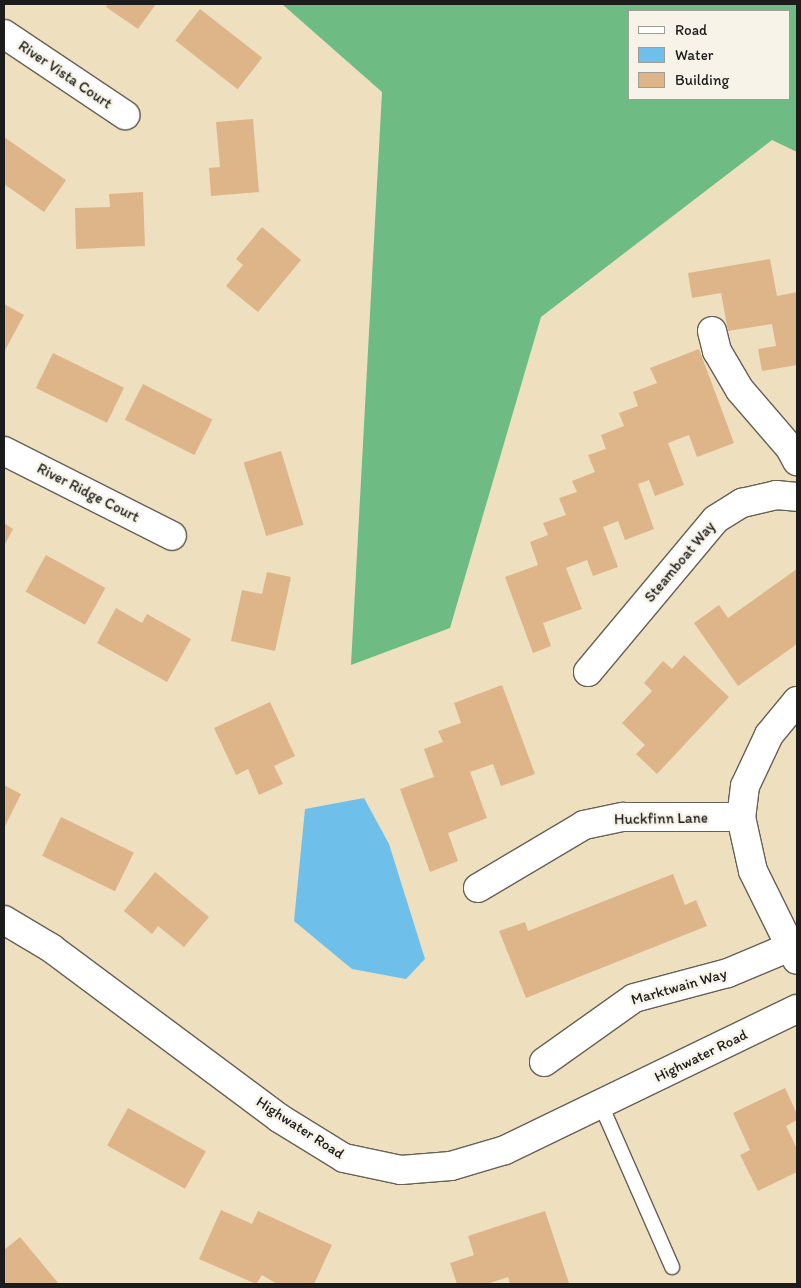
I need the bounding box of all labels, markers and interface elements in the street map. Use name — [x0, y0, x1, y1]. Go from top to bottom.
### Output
legend — [628, 10, 791, 100]
text: Road — [675, 21, 707, 39]
street label: River Vista Court — [15, 37, 115, 113]
text: Water — [675, 46, 713, 64]
text: Building — [675, 71, 729, 89]
street label: River Ridge Court — [34, 459, 142, 527]
street label: Steamboat Way — [641, 518, 719, 606]
street label: Huckfinn Lane — [614, 809, 708, 829]
street label: Marktwain Way — [629, 965, 729, 1009]
street label: Highwater Road — [651, 1026, 751, 1086]
street label: Highwater Road — [253, 1093, 347, 1163]

